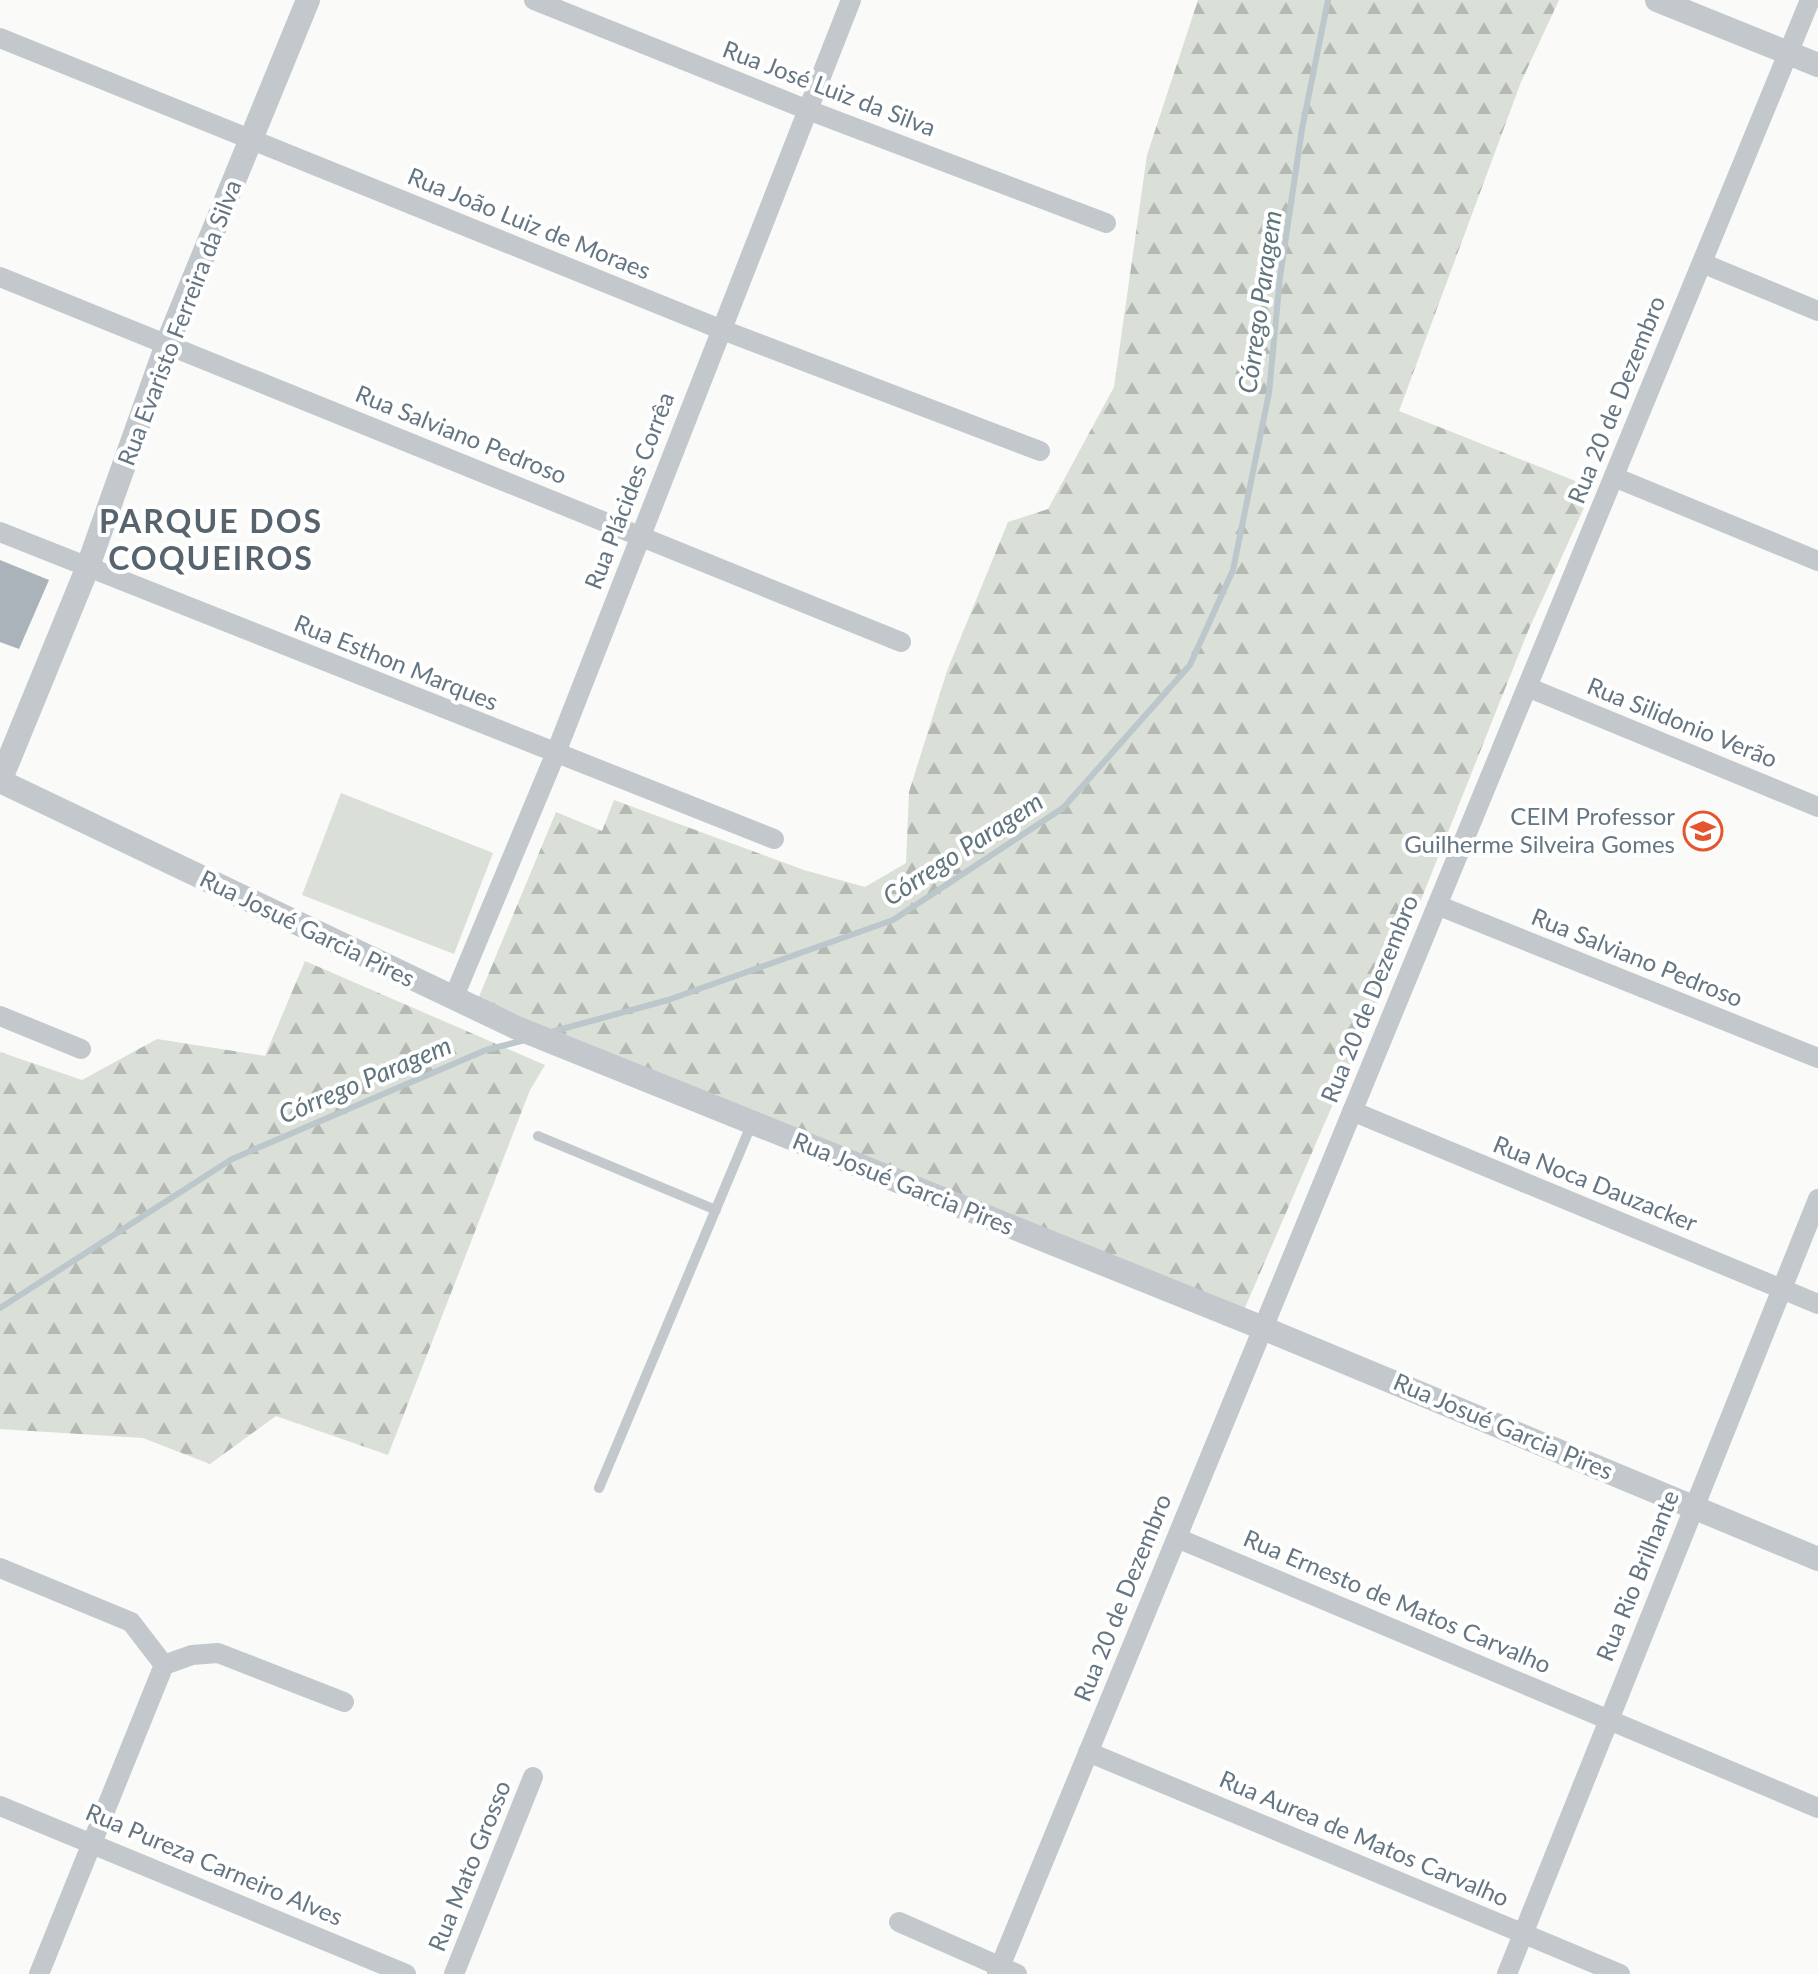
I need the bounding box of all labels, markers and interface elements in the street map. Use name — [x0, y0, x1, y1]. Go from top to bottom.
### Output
street label: Rua José Luiz da Silva — [719, 34, 940, 142]
street label: Rua João Luiz de Moraes — [404, 161, 655, 285]
street label: Rua Evaristo Ferreira da Silva — [111, 176, 247, 469]
water label: Córrego Paragem — [1230, 208, 1288, 395]
street label: Rua 20 de Dezembro — [1561, 291, 1671, 507]
street label: Rua Salviano Pedroso — [352, 378, 571, 489]
street label: Rua Plácides Corrêa — [578, 388, 680, 593]
district label: PARQUE DOS COQUEIROS — [99, 501, 323, 577]
street label: Rua Esthon Marques — [290, 607, 503, 716]
street label: Rua Silidonio Verão — [1583, 670, 1782, 773]
water label: Córrego Paragem — [876, 785, 1049, 912]
place label: CEIM Professor Guilherme Silveira Gomes — [1404, 801, 1675, 858]
school or university icon: CEIM Professor Guilherme Silveira Gomes — [1682, 810, 1724, 852]
street label: Rua Josué Garcia Pires — [195, 863, 420, 992]
street label: Rua 20 de Dezembro — [1314, 890, 1424, 1106]
street label: Rua Salviano Pedroso — [1528, 901, 1747, 1012]
water label: Córrego Paragem — [273, 1028, 456, 1130]
street label: Rua Josué Garcia Pires — [789, 1125, 1018, 1240]
street label: Rua Noca Dauzacker — [1489, 1128, 1702, 1237]
street label: Rua Josué Garcia Pires — [1390, 1366, 1618, 1485]
street label: Rua Rio Brilhante — [1589, 1486, 1684, 1665]
street label: Rua 20 de Dezembro — [1067, 1489, 1177, 1705]
street label: Rua Ernesto de Matos Carvalho — [1240, 1523, 1556, 1679]
street label: Rua Aurea de Matos Carvalho — [1216, 1763, 1514, 1912]
street label: Rua Mato Grosso — [421, 1776, 516, 1955]
street label: Rua Pureza Carneiro Alves — [82, 1796, 347, 1931]

